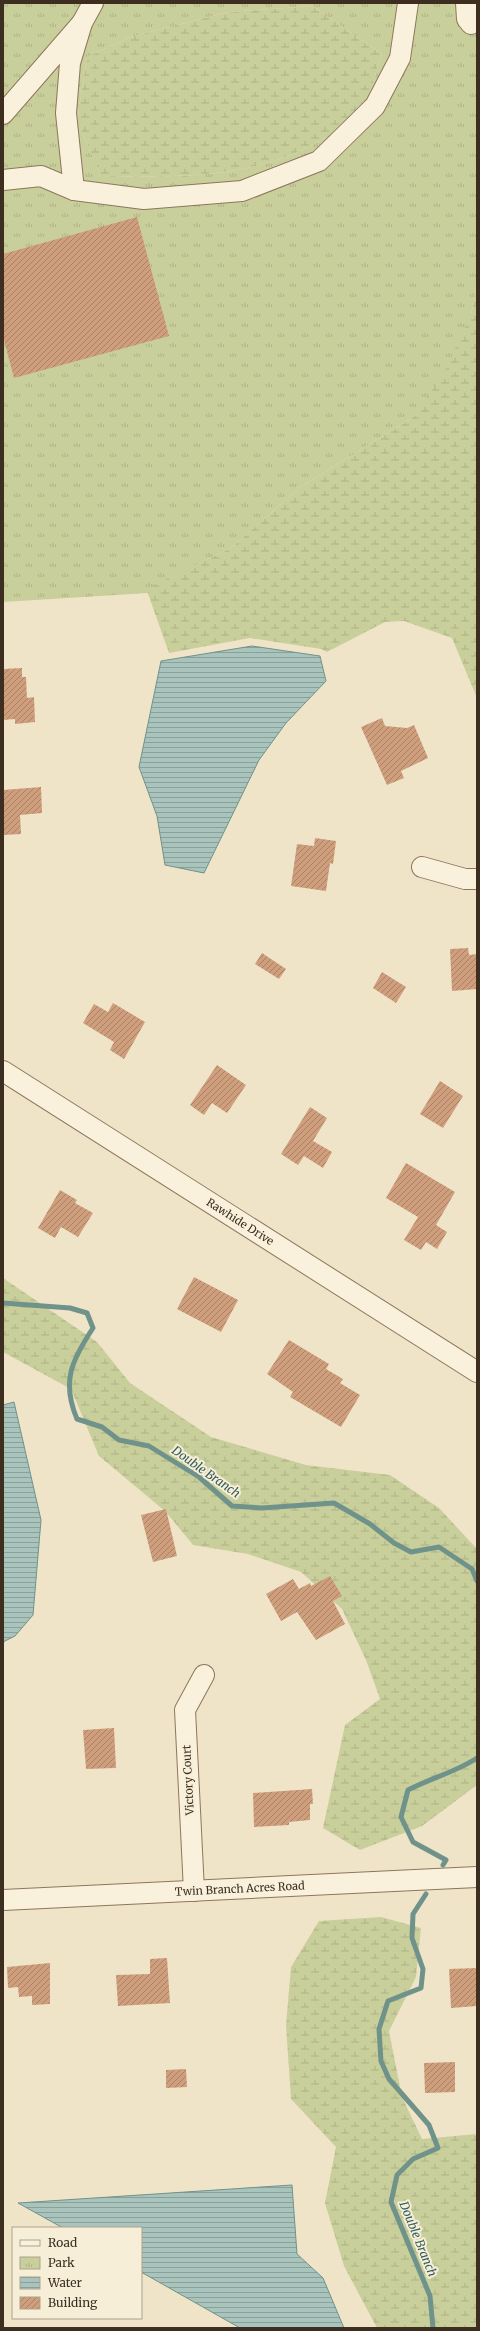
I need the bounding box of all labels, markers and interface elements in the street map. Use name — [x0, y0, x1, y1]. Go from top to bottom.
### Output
street label: Rawhide Drive — [204, 1195, 277, 1248]
water label: Double Branch — [168, 1442, 243, 1501]
street label: Victory Court — [179, 1744, 197, 1817]
street label: Twin Branch Acres Road — [174, 1878, 305, 1899]
water label: Double Branch — [396, 2198, 440, 2279]
legend — [12, 2227, 142, 2319]
text: Road — [48, 2235, 77, 2250]
text: Park — [48, 2255, 75, 2270]
text: Water — [47, 2275, 83, 2290]
text: Building — [48, 2295, 98, 2310]

